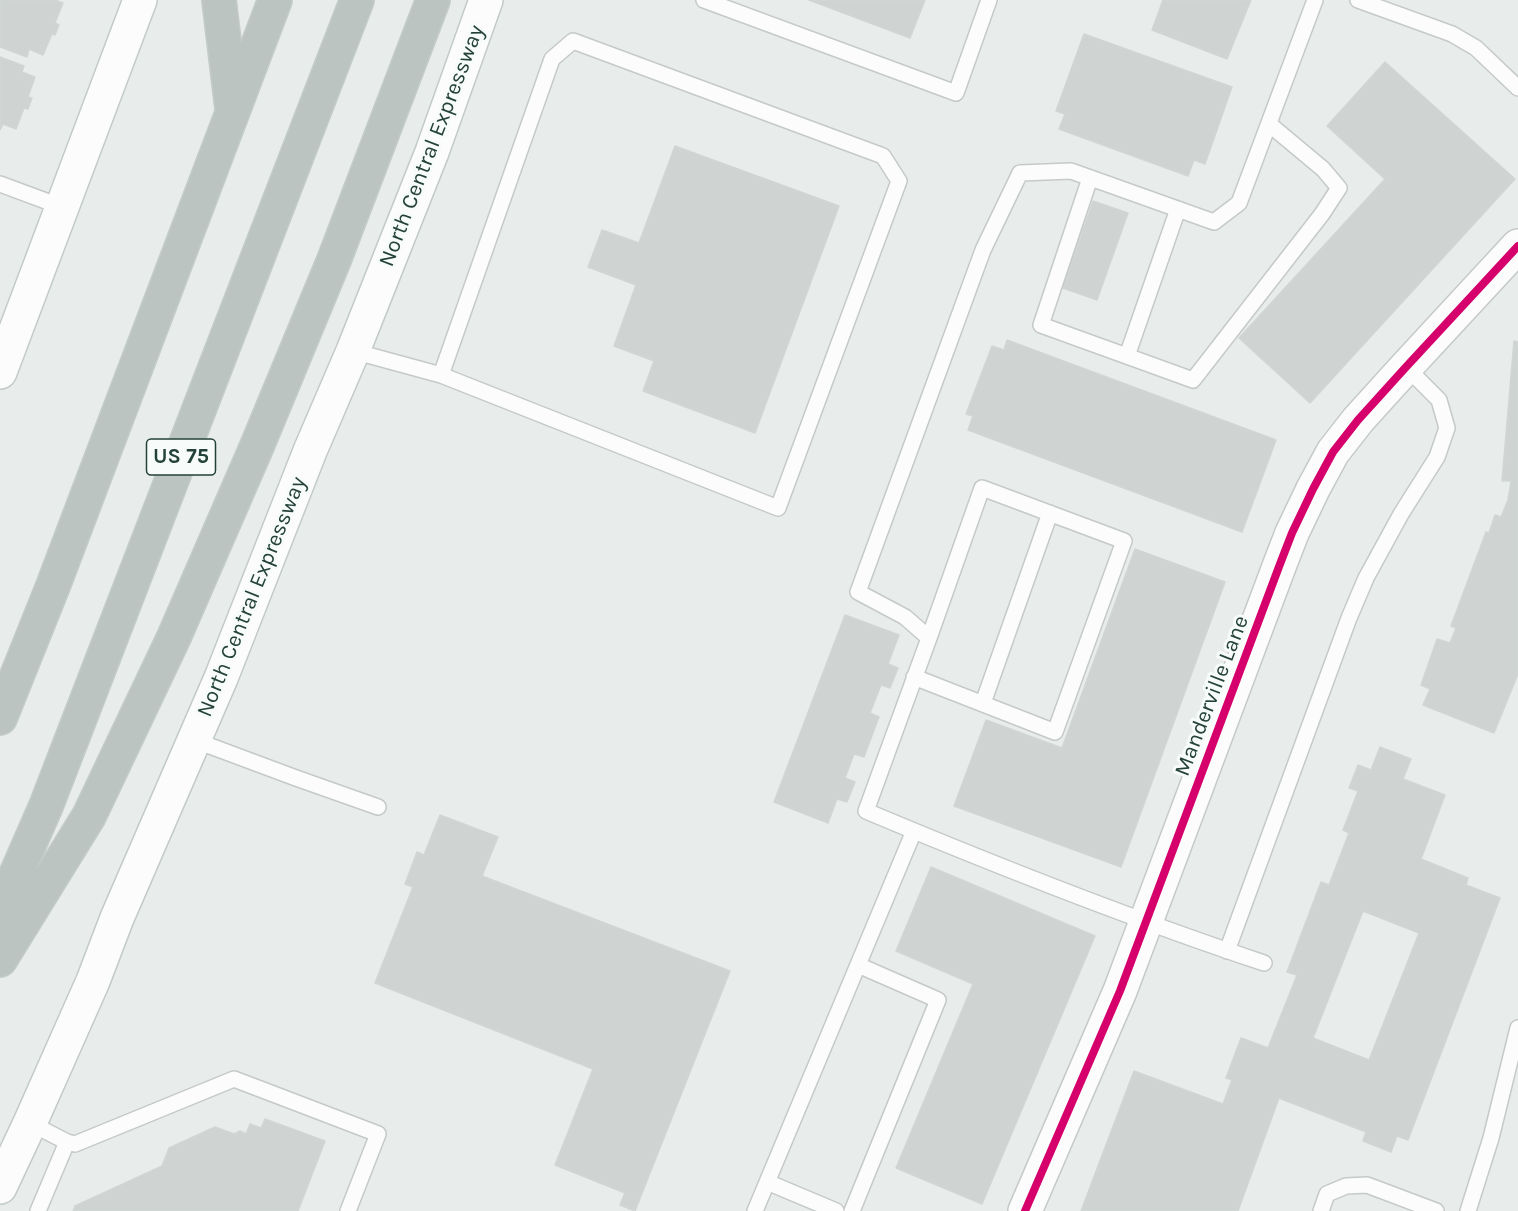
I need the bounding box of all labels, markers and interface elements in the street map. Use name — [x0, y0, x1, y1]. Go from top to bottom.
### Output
street label: North Central Expressway — [374, 21, 490, 271]
road number: US 75 — [146, 439, 216, 475]
street label: North Central Expressway — [192, 473, 312, 721]
street label: Manderville Lane — [1169, 612, 1255, 780]

